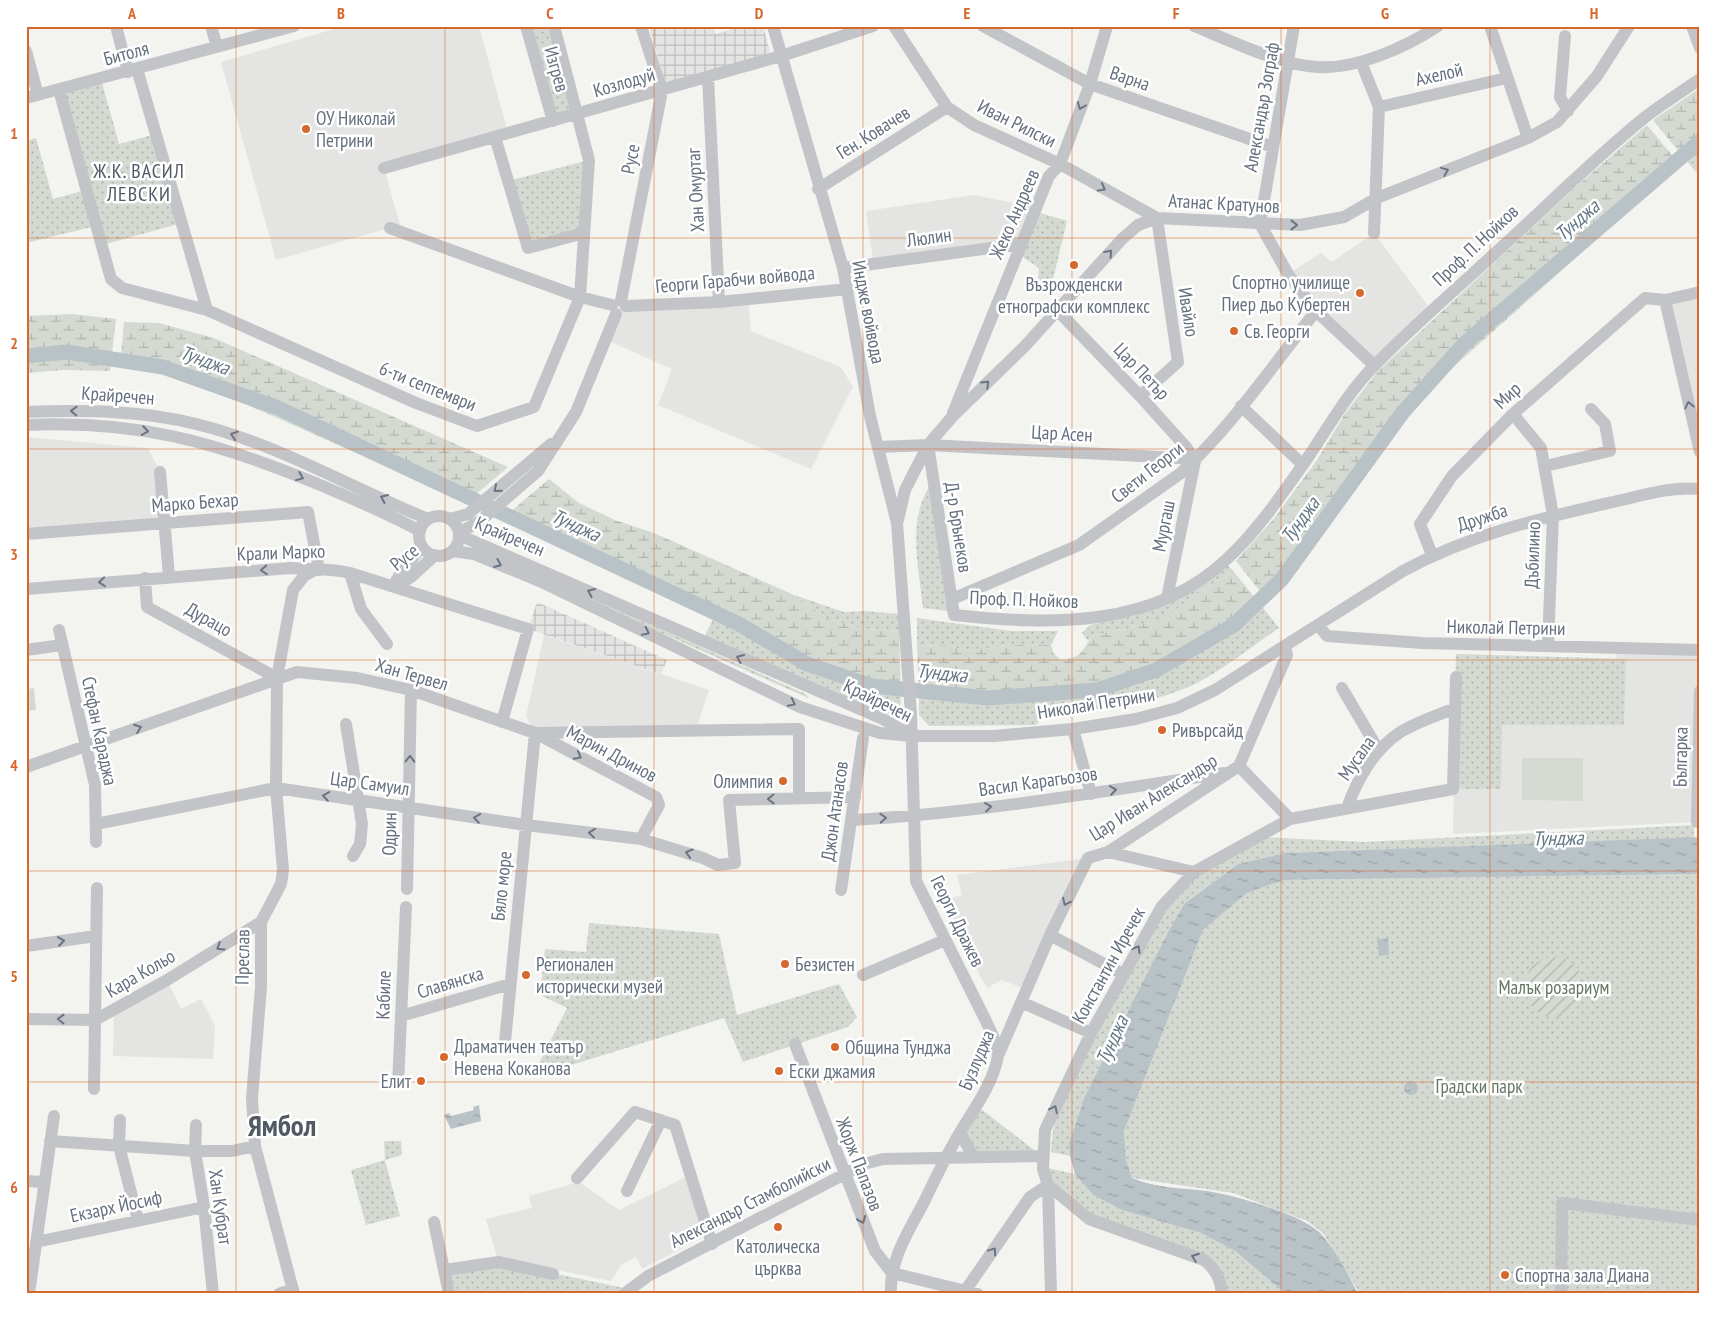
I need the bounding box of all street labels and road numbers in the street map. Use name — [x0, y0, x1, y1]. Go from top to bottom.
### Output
street label: Битоля — [101, 35, 151, 71]
street label: Александър Зограф — [1238, 40, 1284, 174]
street label: Изгрев — [539, 43, 575, 95]
street label: Ахелой — [1413, 57, 1465, 91]
street label: Варна — [1107, 60, 1153, 96]
street label: Козлодуй — [590, 62, 658, 102]
street label: Иван Рилски — [974, 94, 1060, 152]
street label: Ген. Ковачев — [832, 100, 914, 164]
street label: Русе — [615, 142, 645, 176]
street label: Хан Омуртаг — [681, 147, 709, 233]
street label: Жеко Андреев — [983, 165, 1044, 264]
street label: Атанас Кратунов — [1168, 188, 1280, 218]
street label: Проф. П. Нойков — [1427, 199, 1523, 291]
street label: Люлин — [904, 222, 953, 252]
street label: Индже войвода — [847, 258, 891, 366]
street label: Георги Гарабчи войвода — [654, 260, 816, 298]
street label: Ивайло — [1173, 285, 1205, 339]
street label: Цар Петър — [1109, 337, 1175, 405]
street label: 6-ти септември — [376, 356, 480, 416]
street label: Мир — [1488, 376, 1526, 414]
street label: Крайречен — [81, 380, 155, 410]
street label: Цар Асен — [1031, 419, 1093, 447]
street label: Свети Георги — [1106, 436, 1188, 508]
street label: Д-р Брънеков — [940, 480, 978, 574]
street label: Марко Бехар — [151, 487, 239, 517]
street label: Мургаш — [1146, 498, 1180, 554]
street label: Дружба — [1454, 498, 1510, 536]
street label: Крайречен — [472, 511, 548, 561]
street label: Дъбилино — [1519, 521, 1545, 589]
street label: Крали Марко — [236, 538, 326, 566]
street label: Русе — [385, 538, 423, 576]
street label: Проф. П. Нойков — [969, 585, 1079, 613]
street label: Дурацо — [182, 597, 236, 641]
street label: Николай Петрини — [1446, 614, 1566, 640]
street label: Хан Тервел — [373, 652, 451, 696]
street label: Крайречен — [840, 673, 916, 727]
street label: Стефан Караджа — [77, 674, 123, 788]
street label: Николай Петрини — [1035, 682, 1157, 724]
street label: Марин Дринов — [563, 719, 661, 787]
street label: Българка — [1667, 727, 1693, 787]
street label: Мусала — [1332, 731, 1380, 785]
street label: Цар Иван Александър — [1085, 748, 1221, 846]
street label: Джон Атанасов — [815, 759, 853, 863]
street label: Васил Карагьозов — [977, 761, 1099, 801]
street label: Цар Самуил — [329, 766, 411, 800]
street label: Одрин — [377, 812, 401, 856]
street label: Бяло море — [485, 850, 517, 922]
street label: Георги Дражев — [926, 871, 990, 971]
street label: Константин Иречек — [1066, 902, 1150, 1027]
street label: Преслав — [230, 929, 254, 985]
street label: Кара Кольо — [101, 943, 179, 1003]
street label: Славянска — [414, 961, 486, 1003]
street label: Кабиле — [370, 970, 396, 1020]
street label: Бузлуджа — [953, 1026, 999, 1094]
street label: Жорж Папазов — [831, 1113, 889, 1214]
street label: Александър Стамболийски — [666, 1151, 834, 1253]
street label: Хан Кубрат — [204, 1168, 238, 1247]
street label: Екзарх Йосиф — [68, 1185, 164, 1227]

